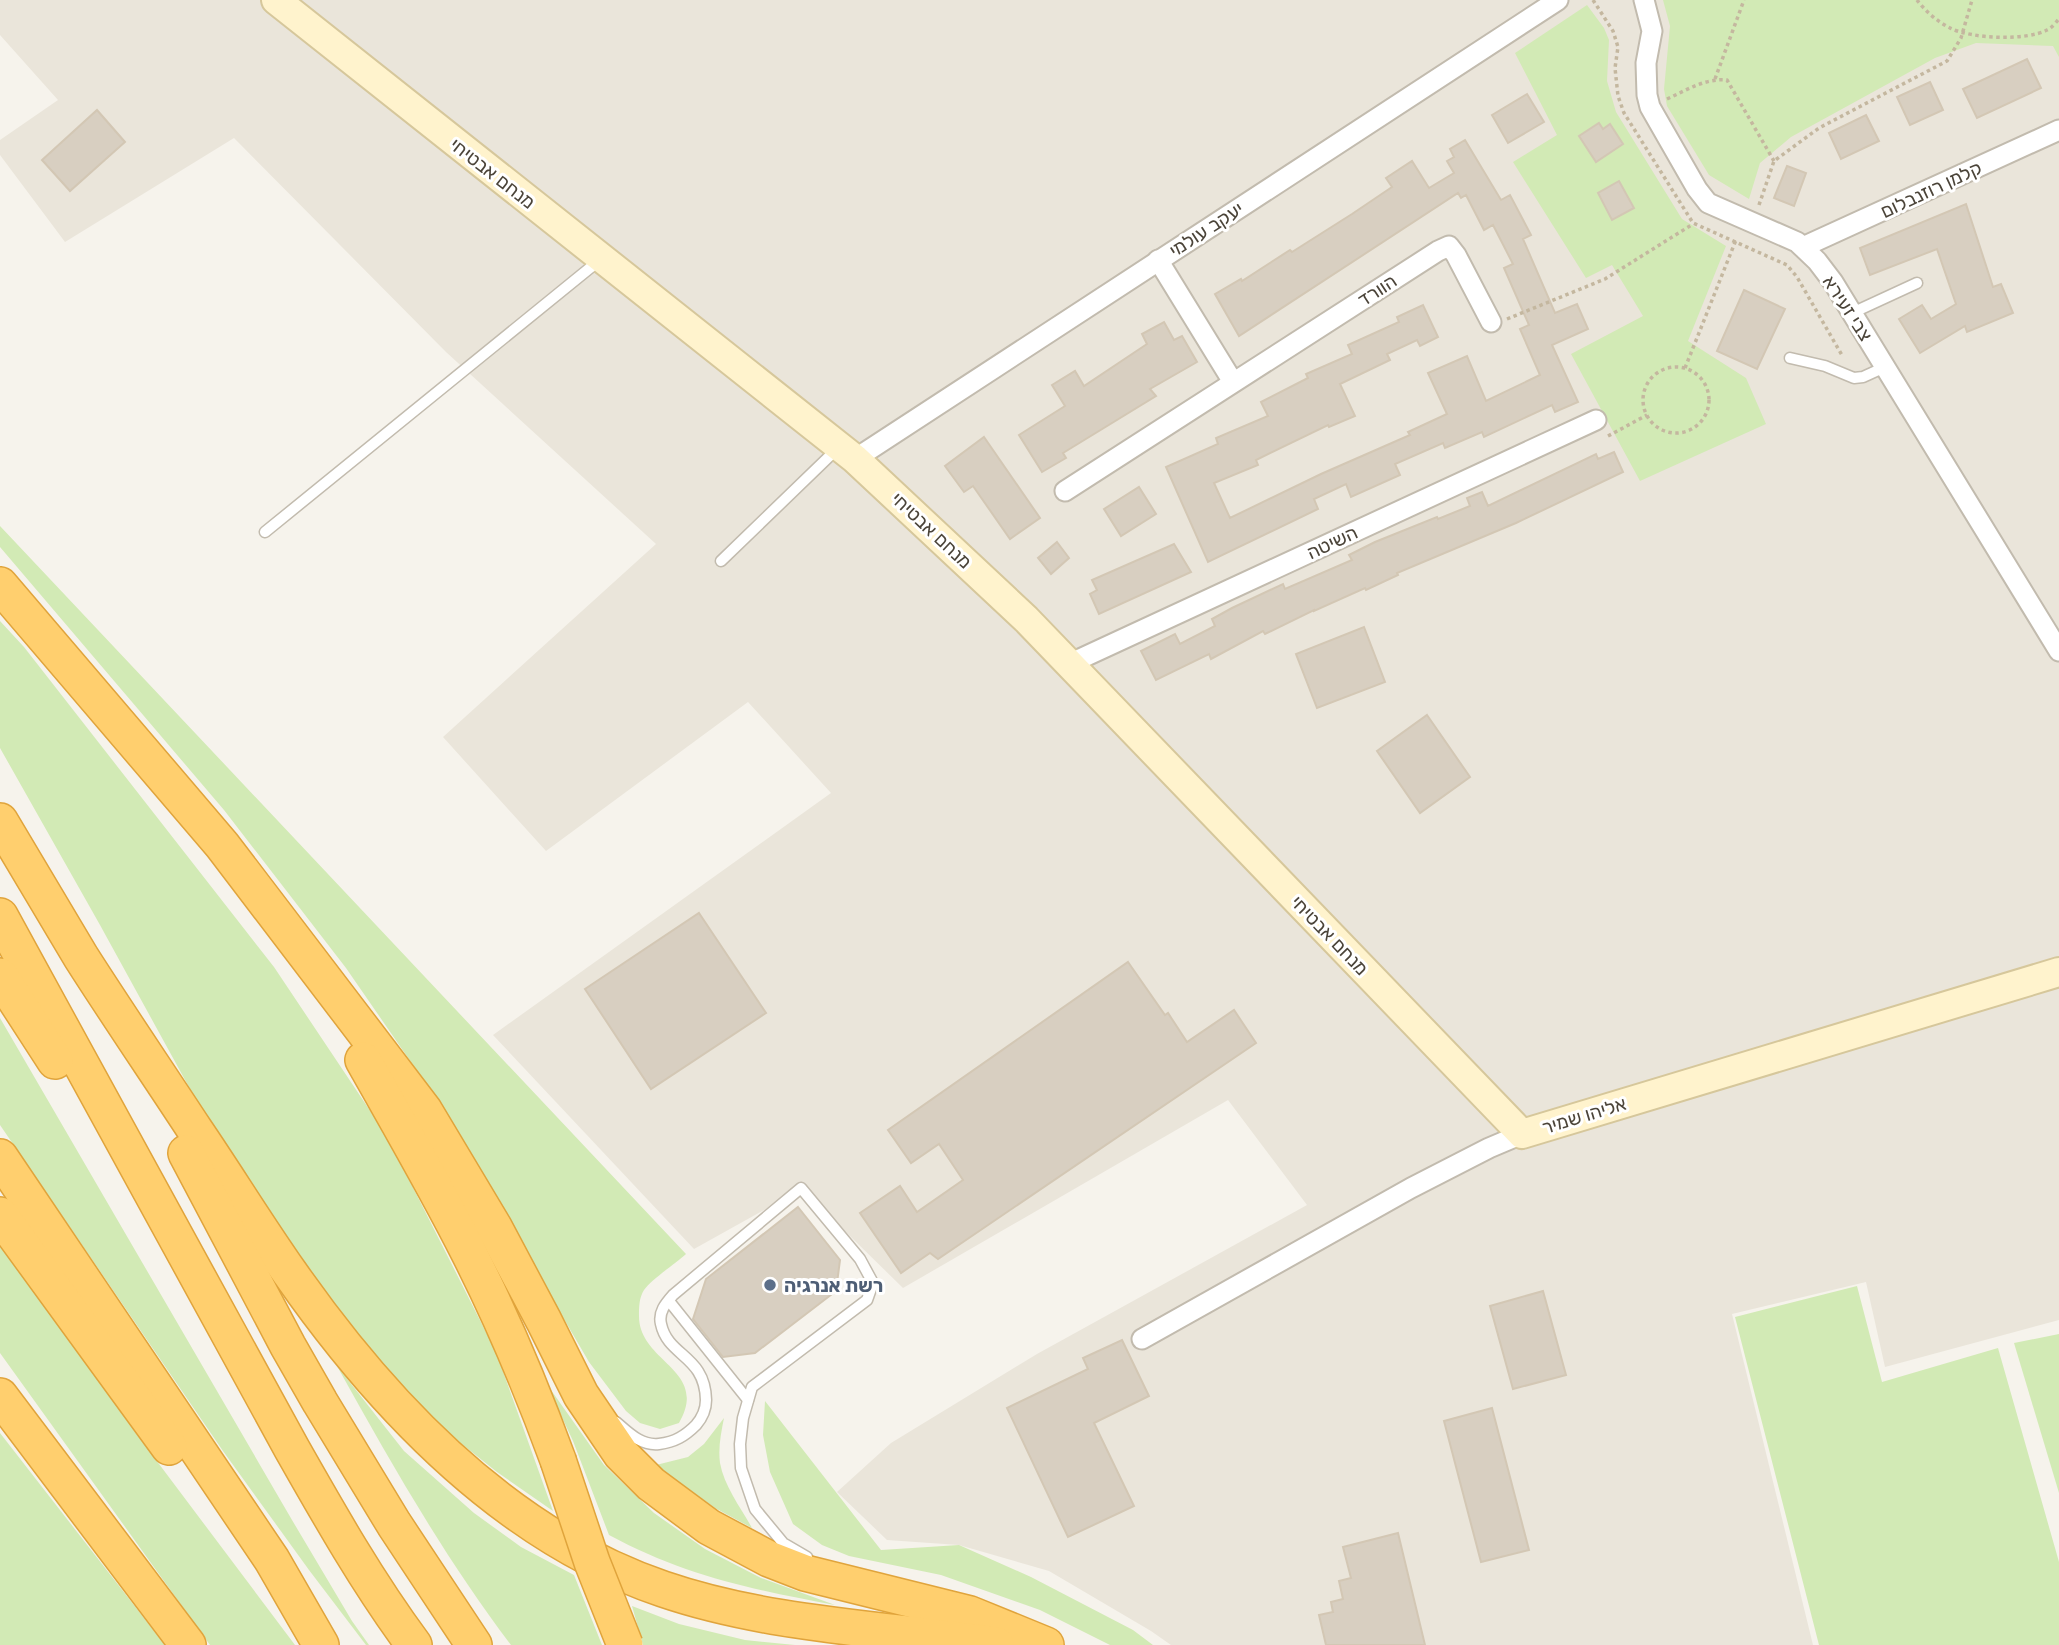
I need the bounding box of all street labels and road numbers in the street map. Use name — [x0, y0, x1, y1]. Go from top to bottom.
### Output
street label: מנחם אבטיחי — [446, 133, 540, 214]
street label: קלמן רוזנבלום — [1877, 156, 1986, 223]
street label: יעקב עולמי — [1165, 197, 1248, 262]
street label: הוורד — [1353, 269, 1401, 311]
street label: צבי זעירא — [1818, 271, 1877, 345]
street label: מנחם אבטיחי — [887, 487, 977, 573]
street label: השיטה — [1303, 521, 1361, 564]
street label: מנחם אבטיחי — [1286, 891, 1373, 980]
street label: אליהו שמיר — [1539, 1092, 1629, 1139]

